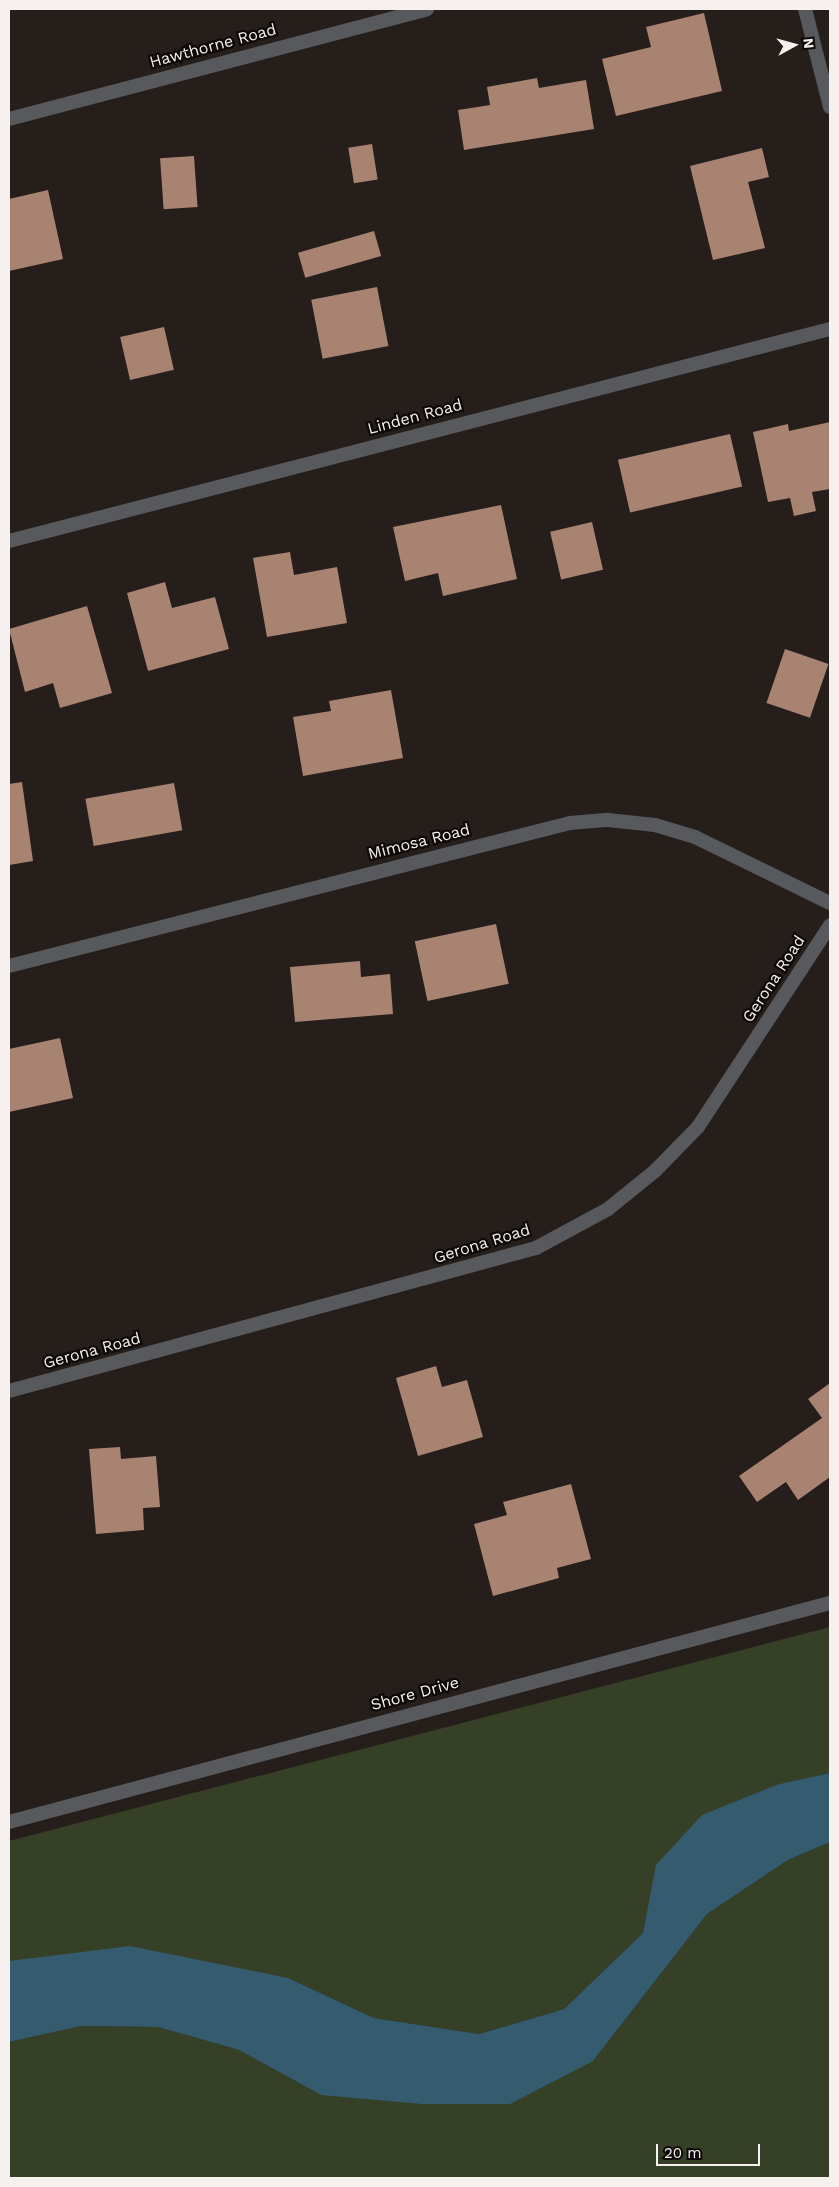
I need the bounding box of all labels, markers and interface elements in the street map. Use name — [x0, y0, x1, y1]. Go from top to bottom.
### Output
street label: Hawthorne Road — [148, 20, 278, 72]
north arrow — [769, 20, 819, 70]
text: N — [800, 37, 817, 49]
street label: Linden Road — [365, 395, 465, 439]
street label: Mimosa Road — [366, 820, 472, 864]
street label: Gerona Road — [739, 932, 809, 1026]
street label: Gerona Road — [431, 1220, 533, 1268]
street label: Gerona Road — [41, 1329, 143, 1373]
street label: Shore Drive — [369, 1673, 461, 1715]
scale bar — [659, 2134, 763, 2166]
text: 20 m — [664, 2144, 702, 2162]

